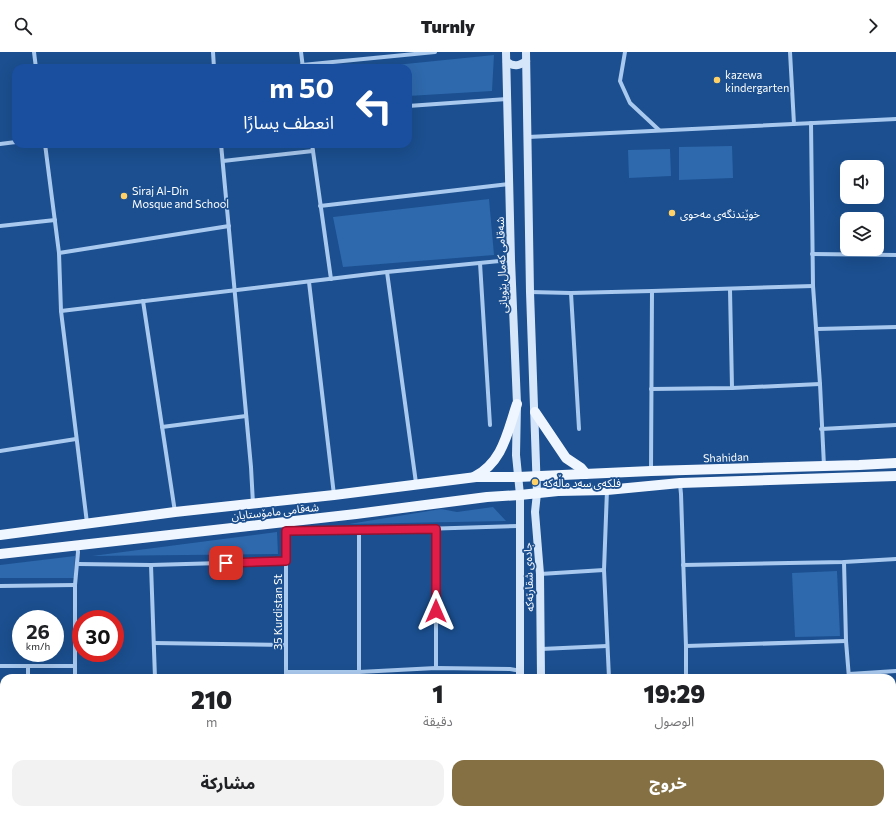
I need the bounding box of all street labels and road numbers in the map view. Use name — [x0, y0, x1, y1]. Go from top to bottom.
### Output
street label: شەقامی کەمال بێویانی — [493, 216, 510, 313]
street label: Shahidan — [703, 450, 749, 464]
street label: شەقامی مامۆستایان — [231, 500, 320, 523]
street label: جادەی شقارتەکە — [520, 542, 537, 612]
street label: 35 Kurdistan St — [271, 574, 284, 650]

